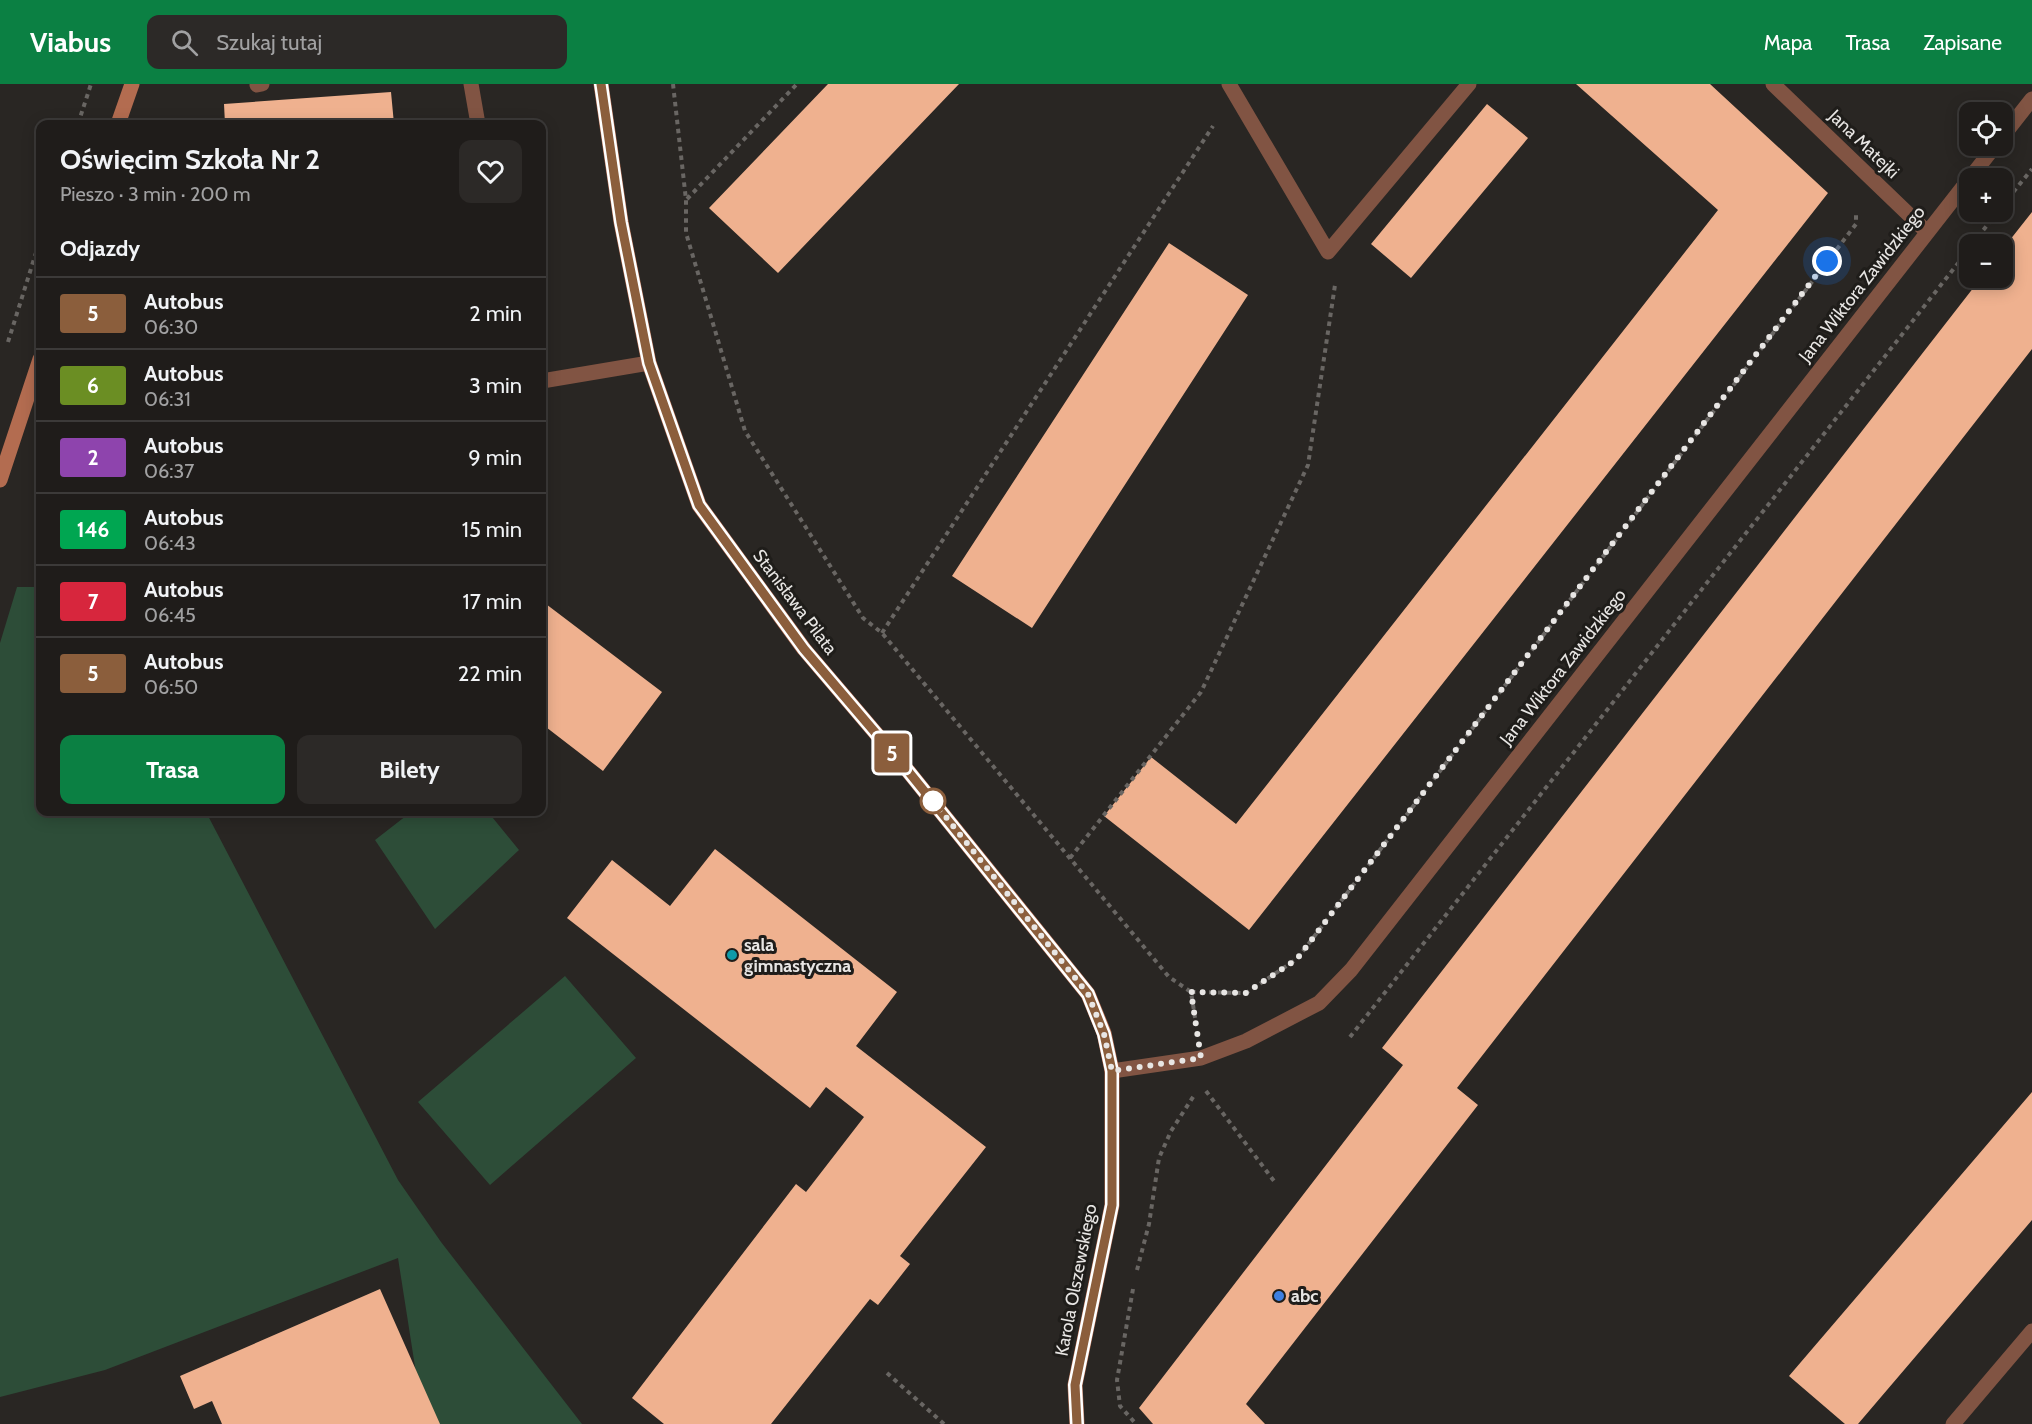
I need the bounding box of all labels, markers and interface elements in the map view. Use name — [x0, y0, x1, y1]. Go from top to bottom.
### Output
search box — [147, 15, 567, 69]
text: Viabus — [30, 25, 111, 59]
icon: search — [168, 26, 201, 59]
text: Szukaj tutaj — [216, 29, 322, 56]
text: Mapa — [1764, 30, 1812, 55]
text: Trasa — [1845, 30, 1890, 55]
text: Zapisane — [1923, 30, 2002, 55]
map controls — [1959, 102, 2013, 288]
button: locate — [1959, 102, 2013, 156]
street label: Jana Matejki — [1823, 104, 1904, 183]
button: heart — [459, 140, 522, 203]
text: Oświęcim Szkoła Nr 2 — [60, 142, 320, 176]
button: + — [1959, 168, 2013, 222]
text: Pieszo · 3 min · 200 m — [60, 182, 251, 206]
street label: Jana Wiktora Zawidzkiego — [1794, 201, 1930, 367]
button: − — [1959, 234, 2013, 288]
text: Odjazdy — [60, 235, 140, 262]
your location — [1812, 246, 1842, 276]
text: Autobus — [144, 288, 224, 315]
text: 2 min — [469, 300, 522, 327]
text: 5 — [87, 301, 99, 326]
text: 06:30 — [144, 315, 198, 339]
text: Autobus — [144, 360, 224, 387]
text: 3 min — [469, 372, 522, 399]
text: 6 — [87, 373, 99, 398]
text: 06:31 — [144, 387, 191, 411]
text: Autobus — [144, 432, 224, 459]
text: 9 min — [468, 444, 522, 471]
text: 2 — [87, 445, 99, 470]
text: 06:37 — [144, 459, 194, 483]
text: Autobus — [144, 504, 224, 531]
text: 15 min — [462, 516, 522, 543]
text: 146 — [77, 517, 109, 542]
text: 06:43 — [144, 531, 196, 555]
street label: Stanisława Pilata — [748, 545, 842, 659]
text: Autobus — [144, 576, 224, 603]
street label: Jana Wiktora Zawidzkiego — [1495, 584, 1631, 750]
text: 17 min — [463, 588, 522, 615]
text: 7 — [88, 589, 98, 614]
text: 06:45 — [144, 603, 196, 627]
text: Autobus — [144, 648, 224, 675]
text: 22 min — [458, 660, 522, 687]
text: 5 — [87, 661, 99, 686]
text: 06:50 — [144, 675, 198, 699]
line badge: 5 — [872, 734, 912, 772]
button: Trasa — [60, 735, 285, 804]
button: Bilety — [297, 735, 522, 804]
text: 5 — [886, 741, 898, 766]
unlabelled marker — [920, 788, 946, 814]
place label: sala gimnastyczna — [744, 934, 851, 977]
marker: sala gimnastyczna — [725, 948, 739, 962]
street label: Karola Olszewskiego — [1050, 1202, 1102, 1358]
place label: abc — [1291, 1285, 1318, 1307]
marker: abc — [1272, 1289, 1286, 1303]

